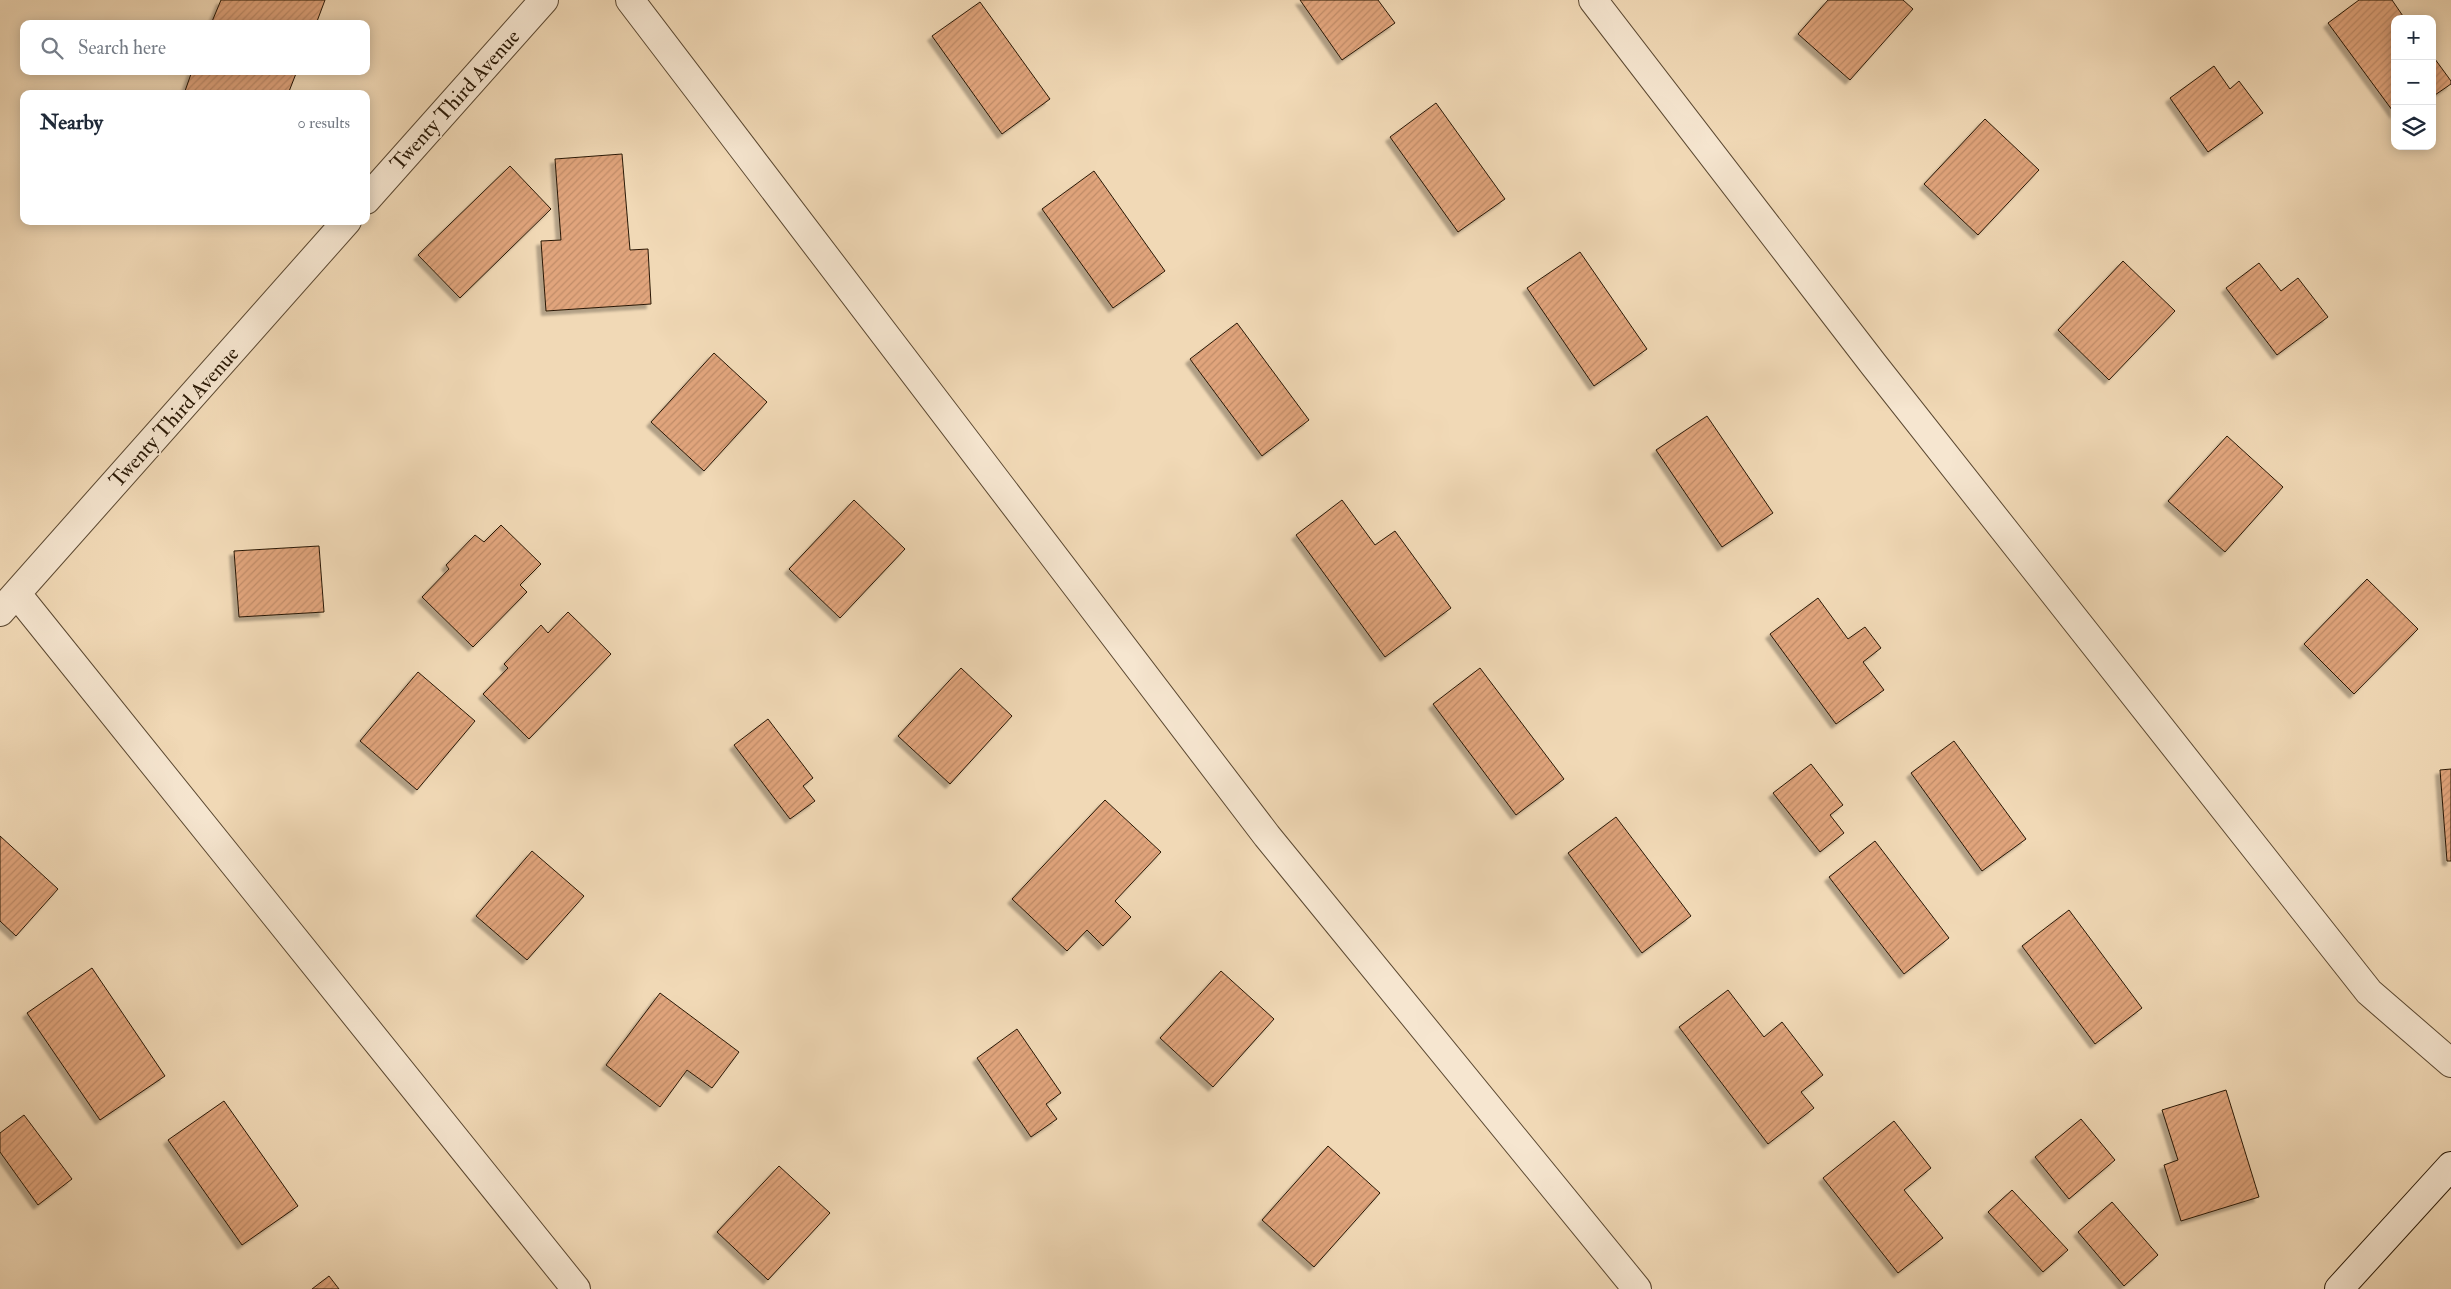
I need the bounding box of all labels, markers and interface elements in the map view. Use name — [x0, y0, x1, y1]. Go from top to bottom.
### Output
map controls — [2391, 15, 2436, 150]
button: + — [2391, 15, 2436, 60]
search box — [20, 20, 370, 75]
street label: Twenty Third Avenue — [385, 24, 526, 177]
icon: search — [38, 34, 66, 62]
text: Search here — [78, 36, 166, 60]
button: − — [2391, 60, 2436, 105]
button: layers — [2391, 105, 2436, 150]
text: Nearby — [40, 109, 103, 136]
text: 0 results — [297, 113, 350, 133]
street label: Twenty Third Avenue — [104, 341, 245, 494]

